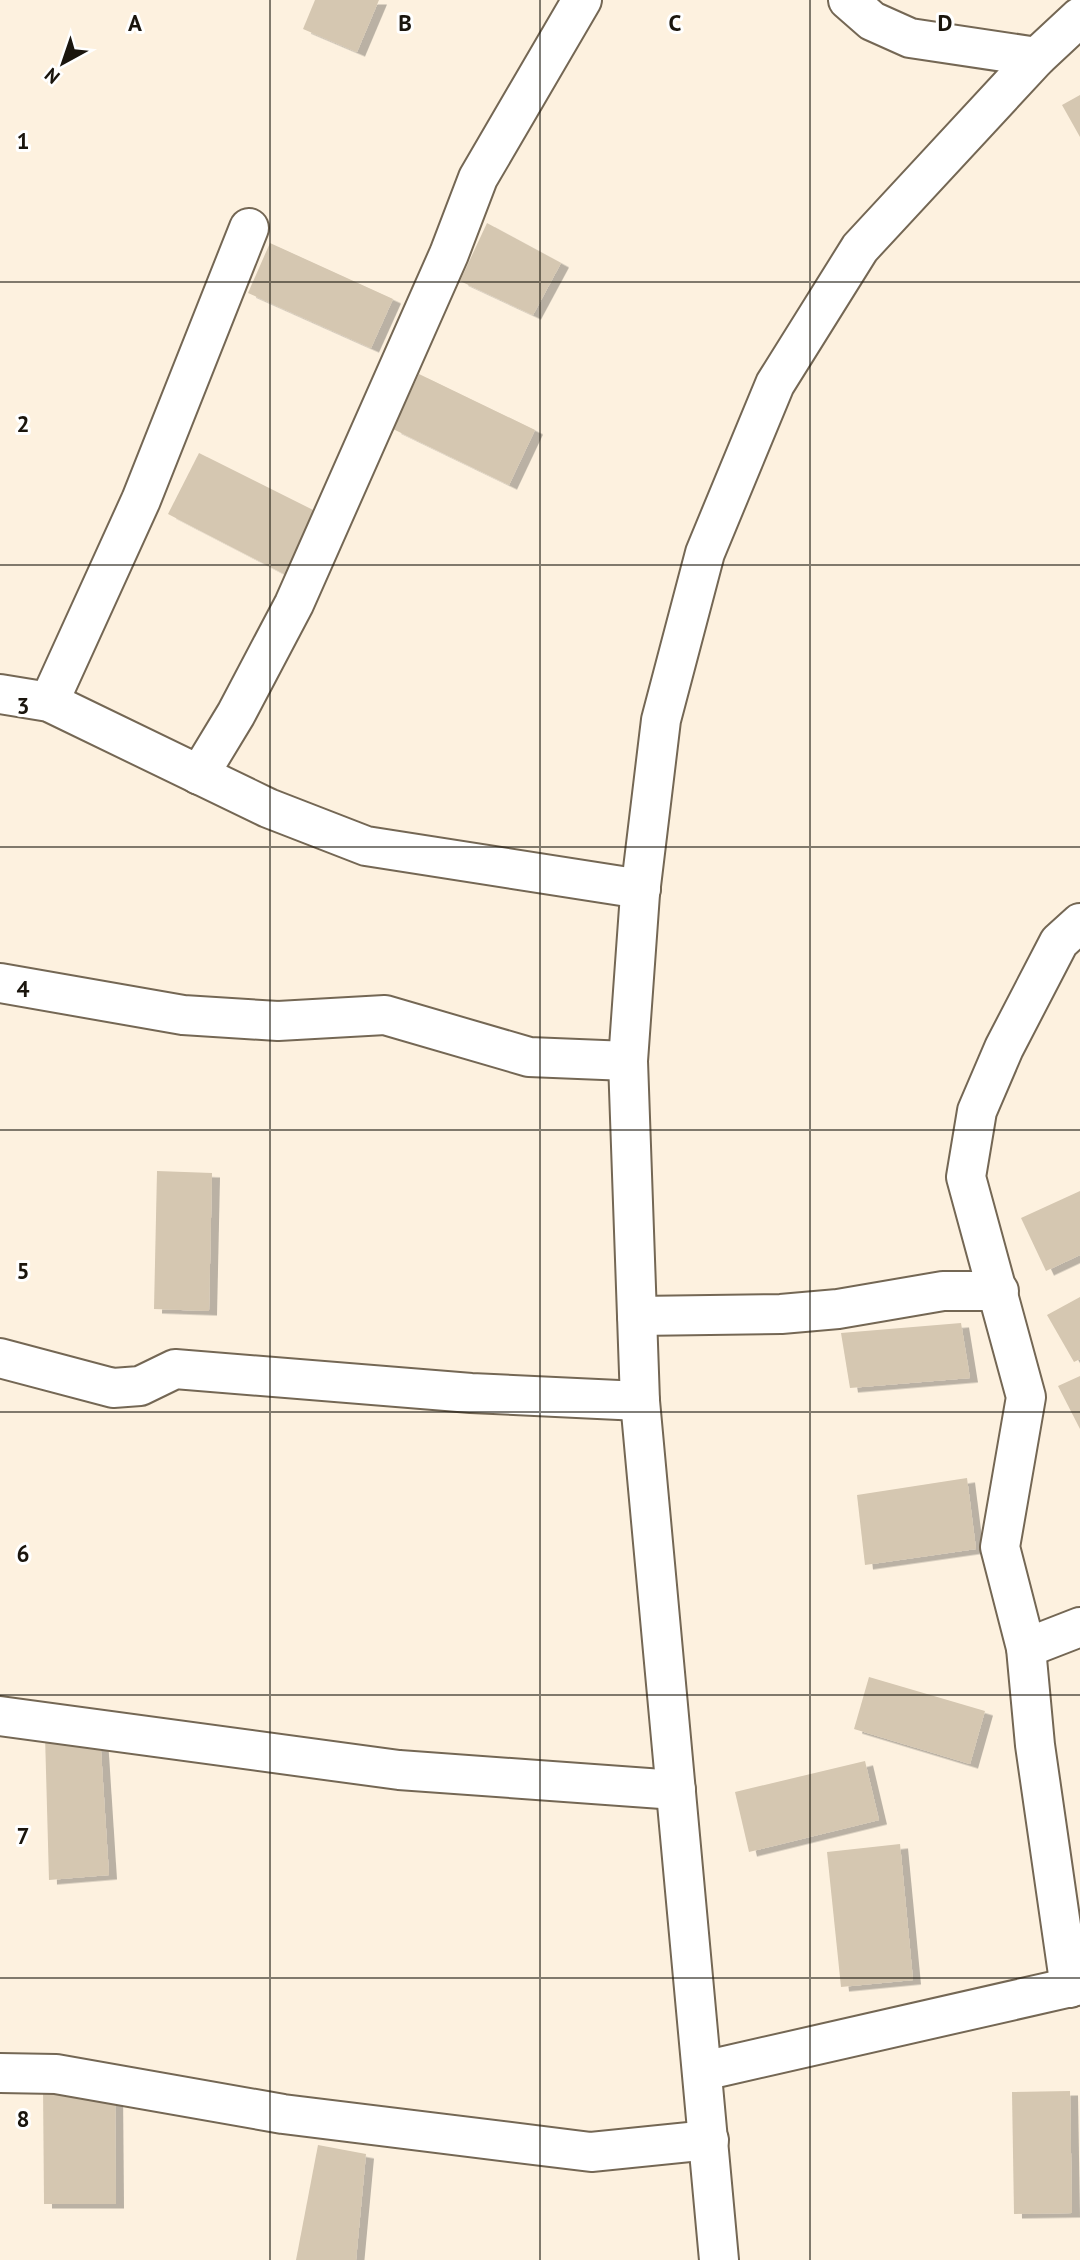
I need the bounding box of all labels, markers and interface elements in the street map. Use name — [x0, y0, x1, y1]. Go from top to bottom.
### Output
text: A — [128, 8, 142, 37]
text: B — [398, 8, 412, 37]
text: C — [669, 8, 682, 37]
text: D — [938, 8, 952, 37]
north arrow — [28, 28, 98, 98]
text: N — [40, 63, 65, 89]
text: 1 — [16, 126, 30, 155]
text: 2 — [16, 409, 30, 438]
text: 3 — [16, 691, 30, 720]
text: 4 — [16, 974, 30, 1003]
text: 5 — [16, 1256, 30, 1285]
text: 6 — [16, 1539, 30, 1568]
text: 7 — [16, 1821, 30, 1850]
text: 8 — [16, 2104, 30, 2133]

